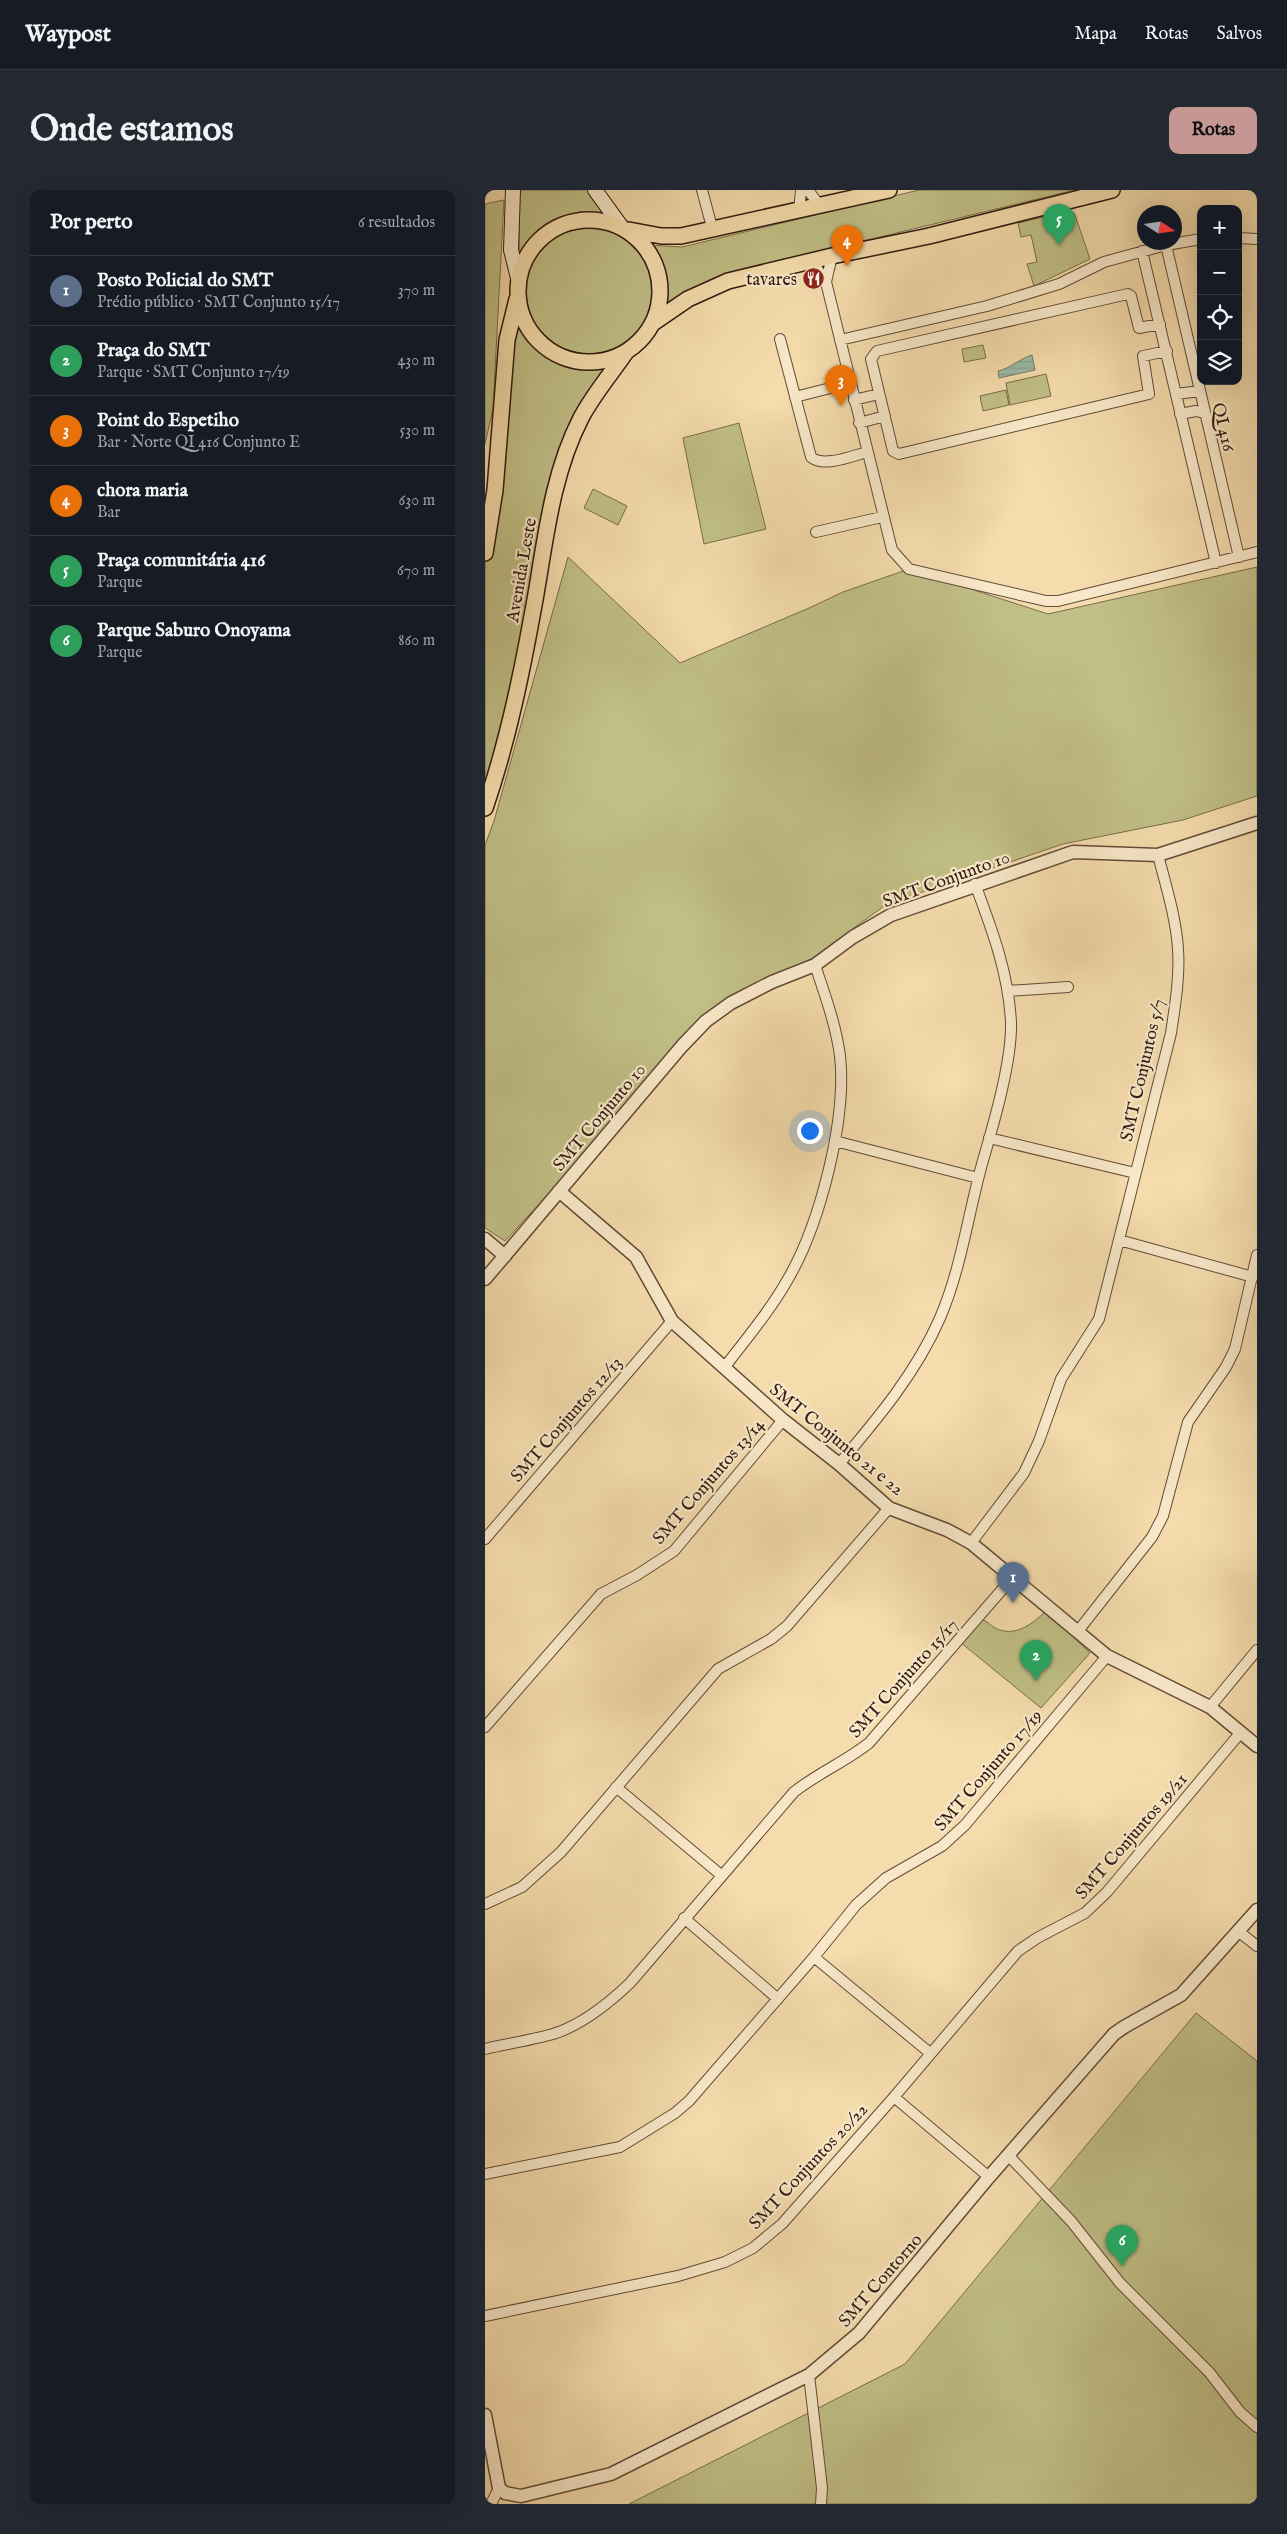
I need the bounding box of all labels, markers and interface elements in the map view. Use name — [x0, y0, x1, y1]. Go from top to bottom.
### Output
text: Waypost — [25, 19, 111, 50]
text: Mapa — [1075, 23, 1117, 46]
text: Rotas — [1145, 23, 1188, 46]
text: Salvos — [1216, 23, 1262, 46]
button: Rotas — [1169, 107, 1257, 154]
text: Onde estamos — [30, 108, 234, 153]
pin: 5 — [1043, 204, 1075, 245]
north arrow — [1137, 205, 1182, 250]
map controls — [1197, 205, 1242, 385]
button: + — [1197, 205, 1242, 250]
text: Por perto — [50, 209, 132, 236]
text: 6 resultados — [358, 213, 435, 233]
pin: 4 — [831, 225, 863, 266]
button: − — [1197, 250, 1242, 295]
restaurant icon: tavares — [801, 267, 825, 291]
text: Posto Policial do SMT — [97, 269, 273, 293]
place label: tavares — [746, 269, 797, 292]
text: 1 — [63, 281, 69, 301]
text: 370 m — [398, 281, 435, 301]
text: Prédio público · SMT Conjunto 15/17 — [97, 293, 340, 313]
button: locate — [1197, 295, 1242, 340]
text: Praça do SMT — [97, 339, 210, 363]
button: layers — [1197, 340, 1242, 385]
text: 2 — [62, 351, 70, 371]
text: 430 m — [397, 351, 435, 371]
text: Parque · SMT Conjunto 17/19 — [97, 363, 290, 383]
pin: 3 — [825, 365, 857, 406]
street label: QI 416 — [1206, 401, 1239, 454]
text: Point do Espetiho — [97, 409, 239, 433]
text: 3 — [63, 421, 69, 441]
text: 530 m — [400, 421, 435, 441]
text: Bar · Norte QI 416 Conjunto E — [97, 433, 300, 453]
text: chora maria — [97, 479, 188, 503]
text: 4 — [62, 491, 70, 511]
text: 630 m — [399, 491, 435, 511]
text: Bar — [97, 503, 120, 523]
street label: Avenida Leste — [502, 516, 543, 625]
text: Praça comunitária 416 — [97, 549, 265, 573]
text: 5 — [63, 561, 69, 581]
text: 670 m — [397, 561, 435, 581]
text: Parque — [97, 573, 143, 593]
text: Parque Saburo Onoyama — [97, 619, 291, 643]
text: 6 — [63, 631, 69, 651]
text: 860 m — [398, 631, 435, 651]
text: Parque — [97, 643, 143, 663]
street label: SMT Conjunto 10 — [880, 847, 1013, 914]
street label: SMT Conjuntos 5/7 — [1116, 997, 1171, 1144]
street label: SMT Conjunto 10 — [548, 1059, 652, 1177]
your location — [797, 1118, 823, 1144]
street label: SMT Conjuntos 12/13 — [506, 1352, 628, 1488]
street label: SMT Conjunto 21 e 22 — [764, 1379, 908, 1501]
street label: SMT Conjuntos 13/14 — [648, 1414, 770, 1550]
pin: 1 — [997, 1562, 1029, 1603]
street label: SMT Conjunto 15/17 — [845, 1615, 964, 1743]
pin: 2 — [1020, 1640, 1052, 1681]
street label: SMT Conjunto 17/19 — [930, 1705, 1048, 1837]
street label: SMT Conjuntos 19/21 — [1071, 1769, 1193, 1905]
street label: SMT Conjuntos 20/22 — [745, 2099, 874, 2235]
pin: 6 — [1106, 2225, 1138, 2266]
street label: SMT Contorno — [834, 2229, 928, 2333]

